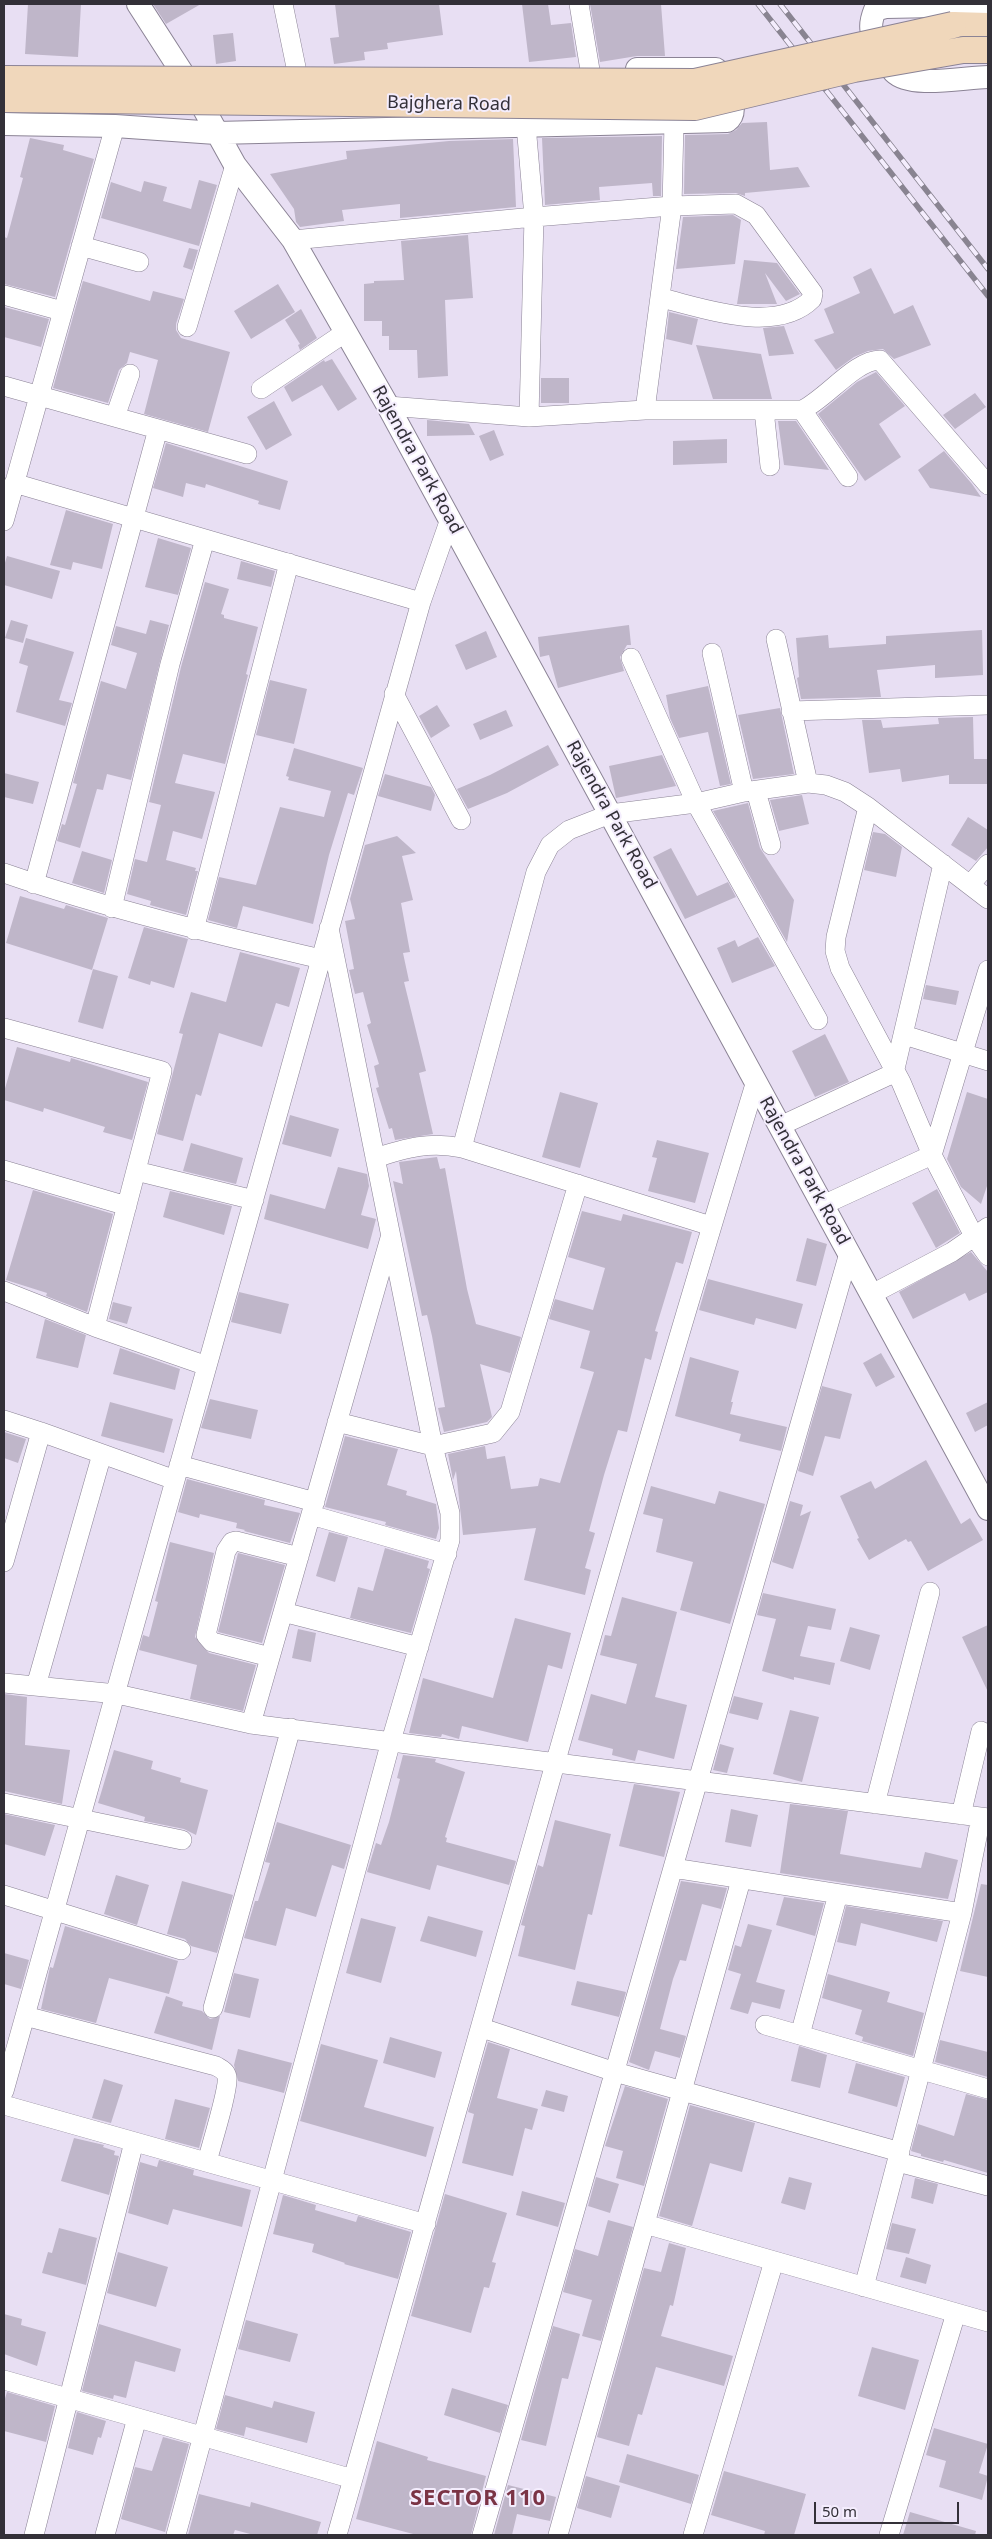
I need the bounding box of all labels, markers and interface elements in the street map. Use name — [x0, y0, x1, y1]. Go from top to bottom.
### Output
street label: Bajghera Road — [387, 92, 511, 116]
street label: Rajendra Park Road — [367, 382, 467, 538]
street label: Rajendra Park Road — [561, 737, 661, 893]
street label: Rajendra Park Road — [754, 1093, 854, 1249]
district label: SECTOR 110 — [409, 2486, 547, 2512]
scale bar — [817, 2492, 962, 2524]
text: 50 m — [822, 2501, 857, 2521]

